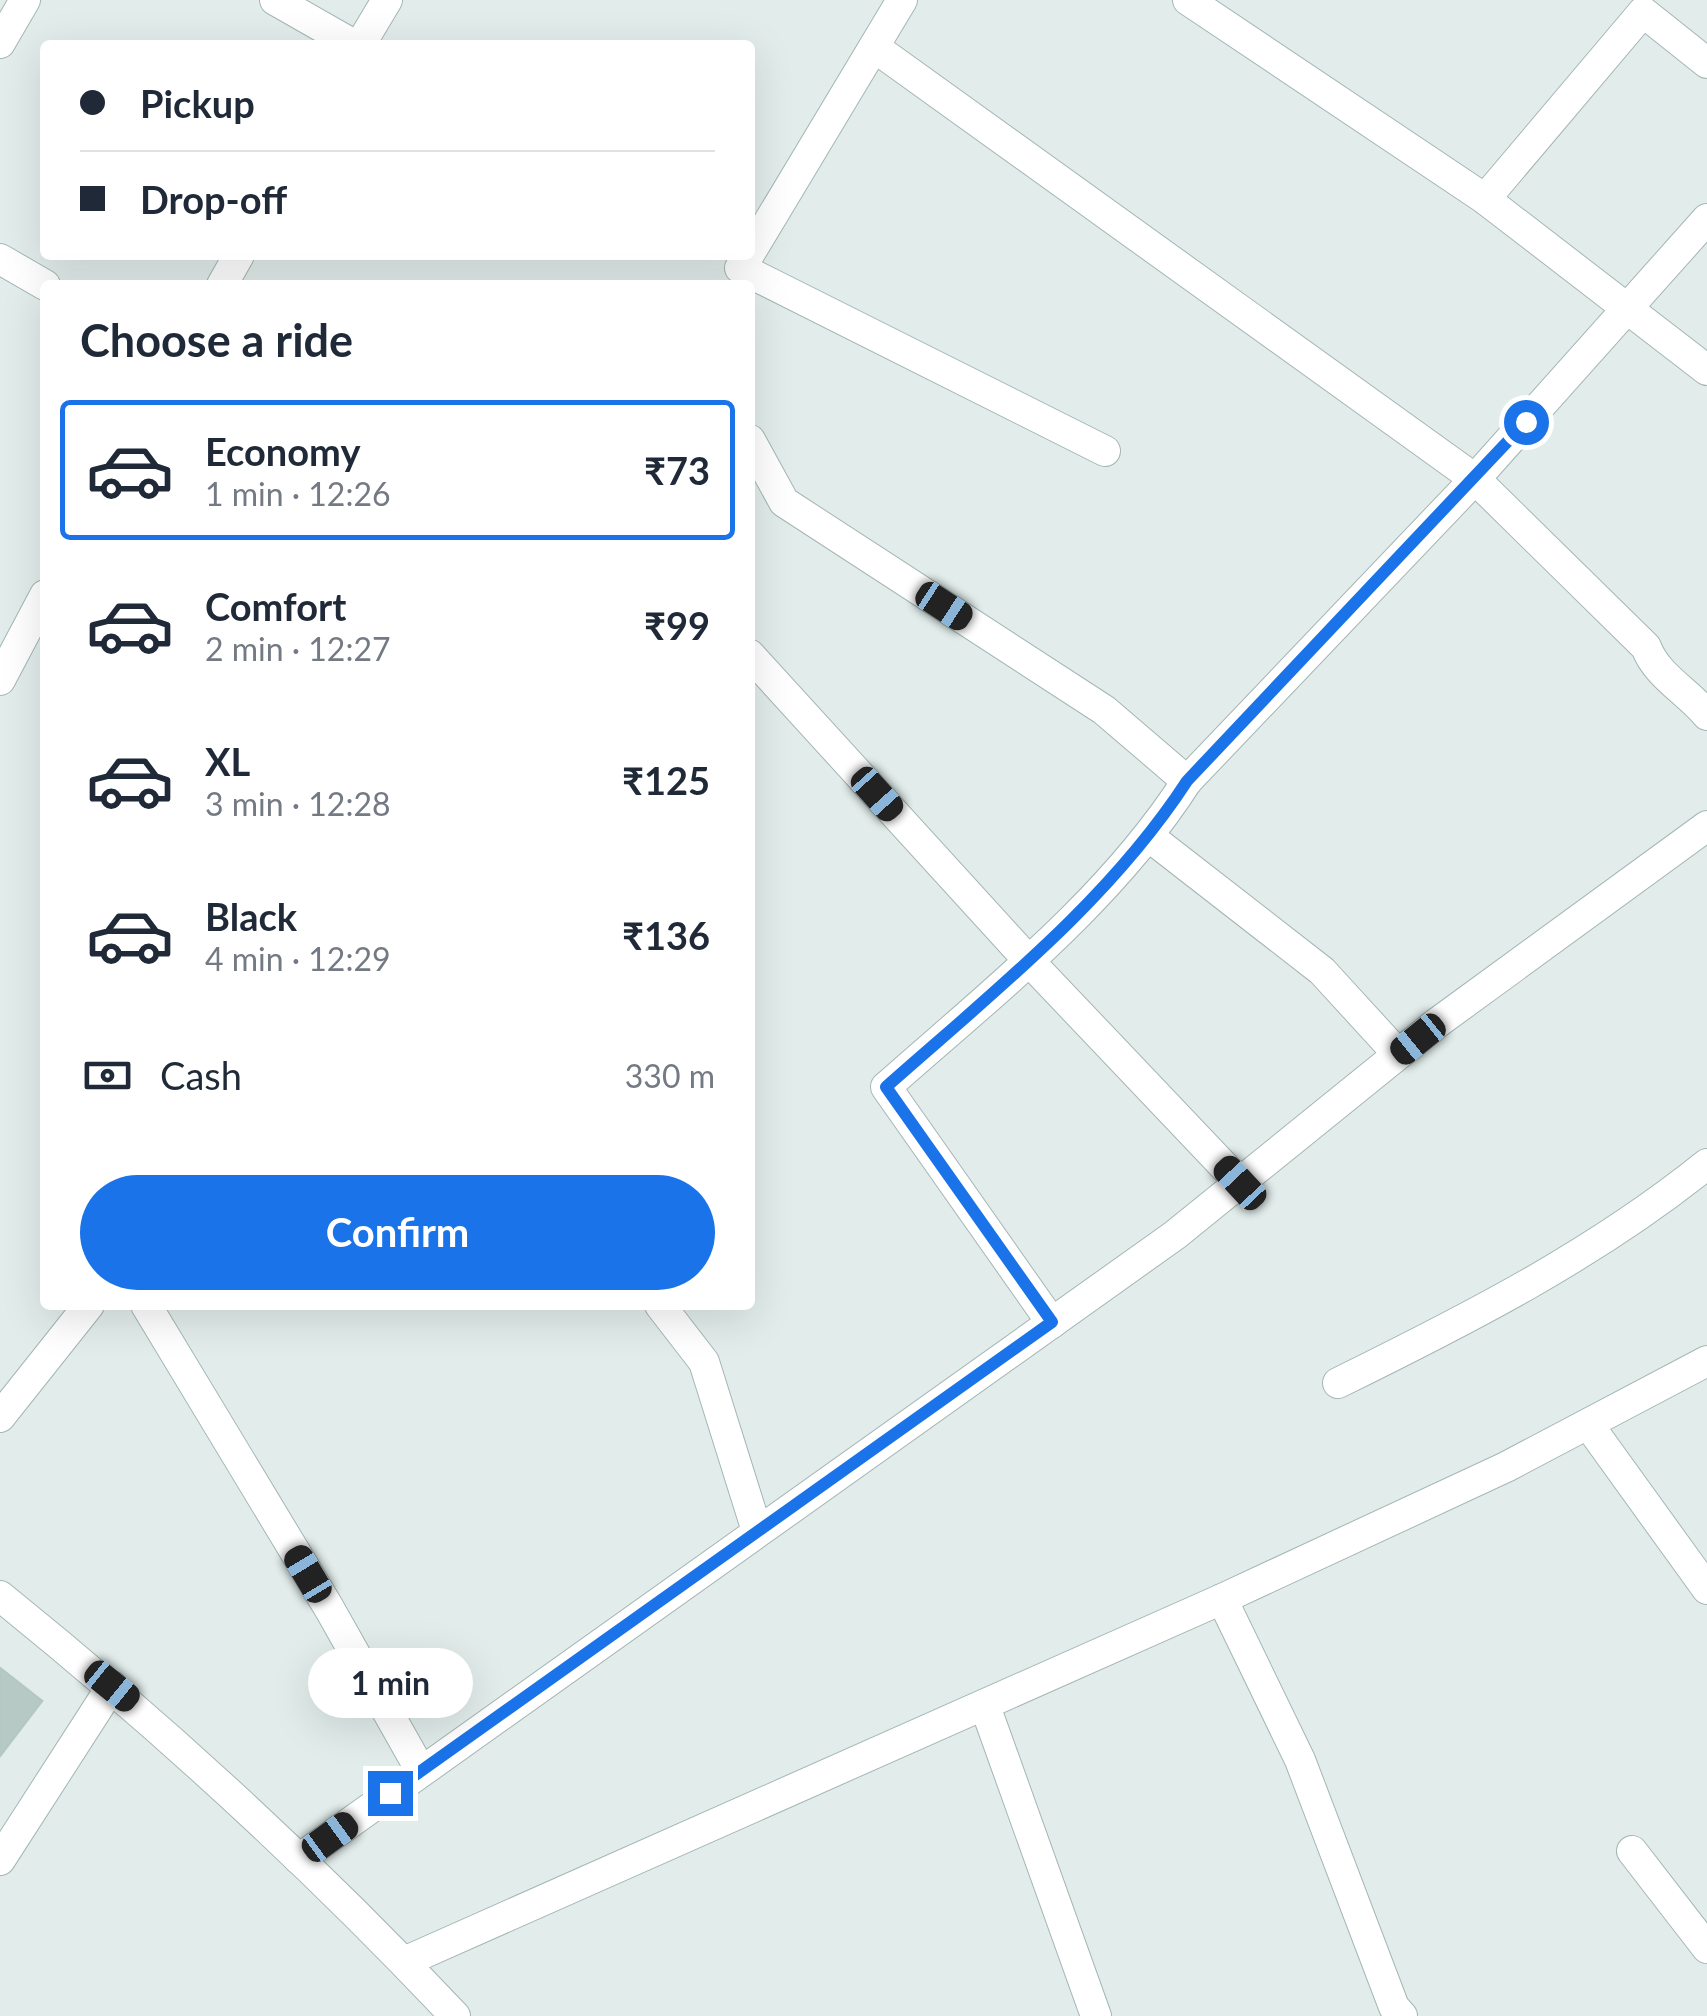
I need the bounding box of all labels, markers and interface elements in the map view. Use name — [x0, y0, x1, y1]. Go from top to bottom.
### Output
text: Pickup — [140, 80, 255, 126]
text: Drop-off — [140, 176, 287, 222]
text: Choose a ride — [80, 313, 353, 367]
route start — [1504, 400, 1549, 445]
icon: car — [85, 425, 175, 515]
text: Economy — [205, 428, 360, 474]
text: ₹73 — [644, 447, 710, 493]
text: 1 min · 12:26 — [205, 474, 391, 513]
car — [911, 577, 977, 635]
icon: car — [85, 580, 175, 670]
text: Comfort — [205, 583, 346, 629]
text: ₹99 — [644, 602, 710, 648]
text: 2 min · 12:27 — [205, 629, 391, 668]
icon: car — [85, 735, 175, 825]
text: XL — [205, 738, 250, 784]
text: ₹125 — [622, 757, 710, 803]
car — [846, 762, 908, 826]
text: 3 min · 12:28 — [205, 784, 391, 823]
icon: car — [85, 890, 175, 980]
text: Black — [205, 893, 297, 939]
text: ₹136 — [622, 912, 710, 958]
text: 4 min · 12:29 — [205, 939, 391, 978]
car — [1385, 1008, 1451, 1070]
icon: cash — [80, 1048, 135, 1103]
text: Cash — [160, 1052, 242, 1098]
text: 330 m — [625, 1056, 715, 1095]
car — [1209, 1151, 1271, 1215]
button: Confirm — [80, 1175, 715, 1290]
car — [280, 1541, 336, 1607]
callout: 1 min — [308, 1648, 472, 1718]
car — [79, 1655, 145, 1717]
text: 1 min — [351, 1663, 430, 1702]
route end — [368, 1771, 413, 1816]
car — [297, 1807, 363, 1867]

